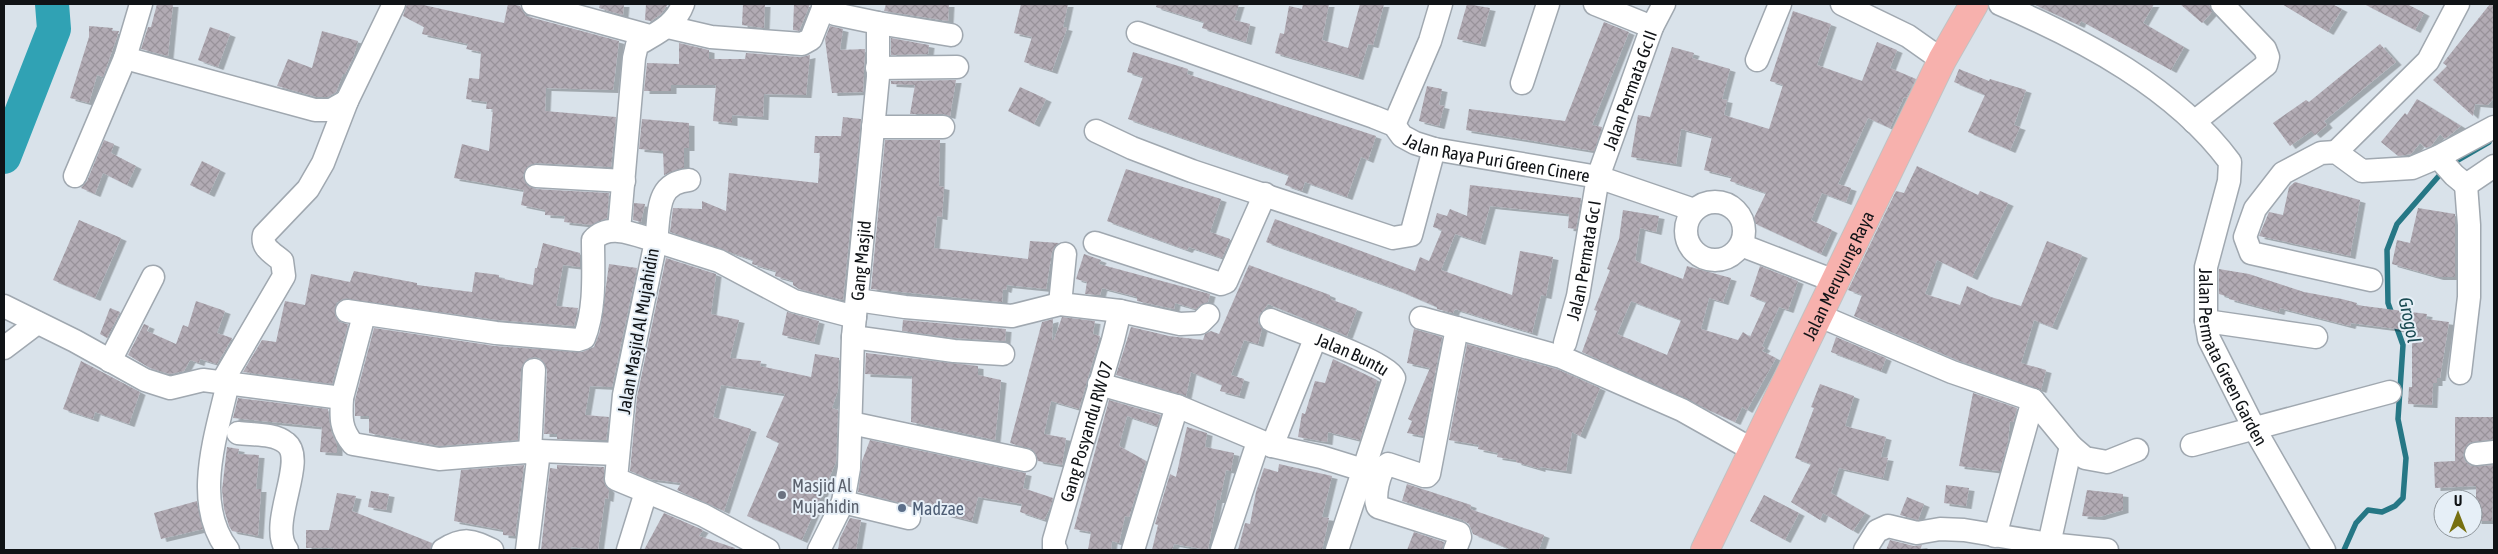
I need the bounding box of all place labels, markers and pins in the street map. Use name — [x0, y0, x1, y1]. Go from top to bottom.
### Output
place label: Masjid Al Mujahidin — [792, 475, 860, 517]
marker: Masjid Al Mujahidin — [776, 489, 788, 501]
place label: Madzae — [912, 498, 964, 519]
marker: Madzae — [896, 502, 908, 514]

